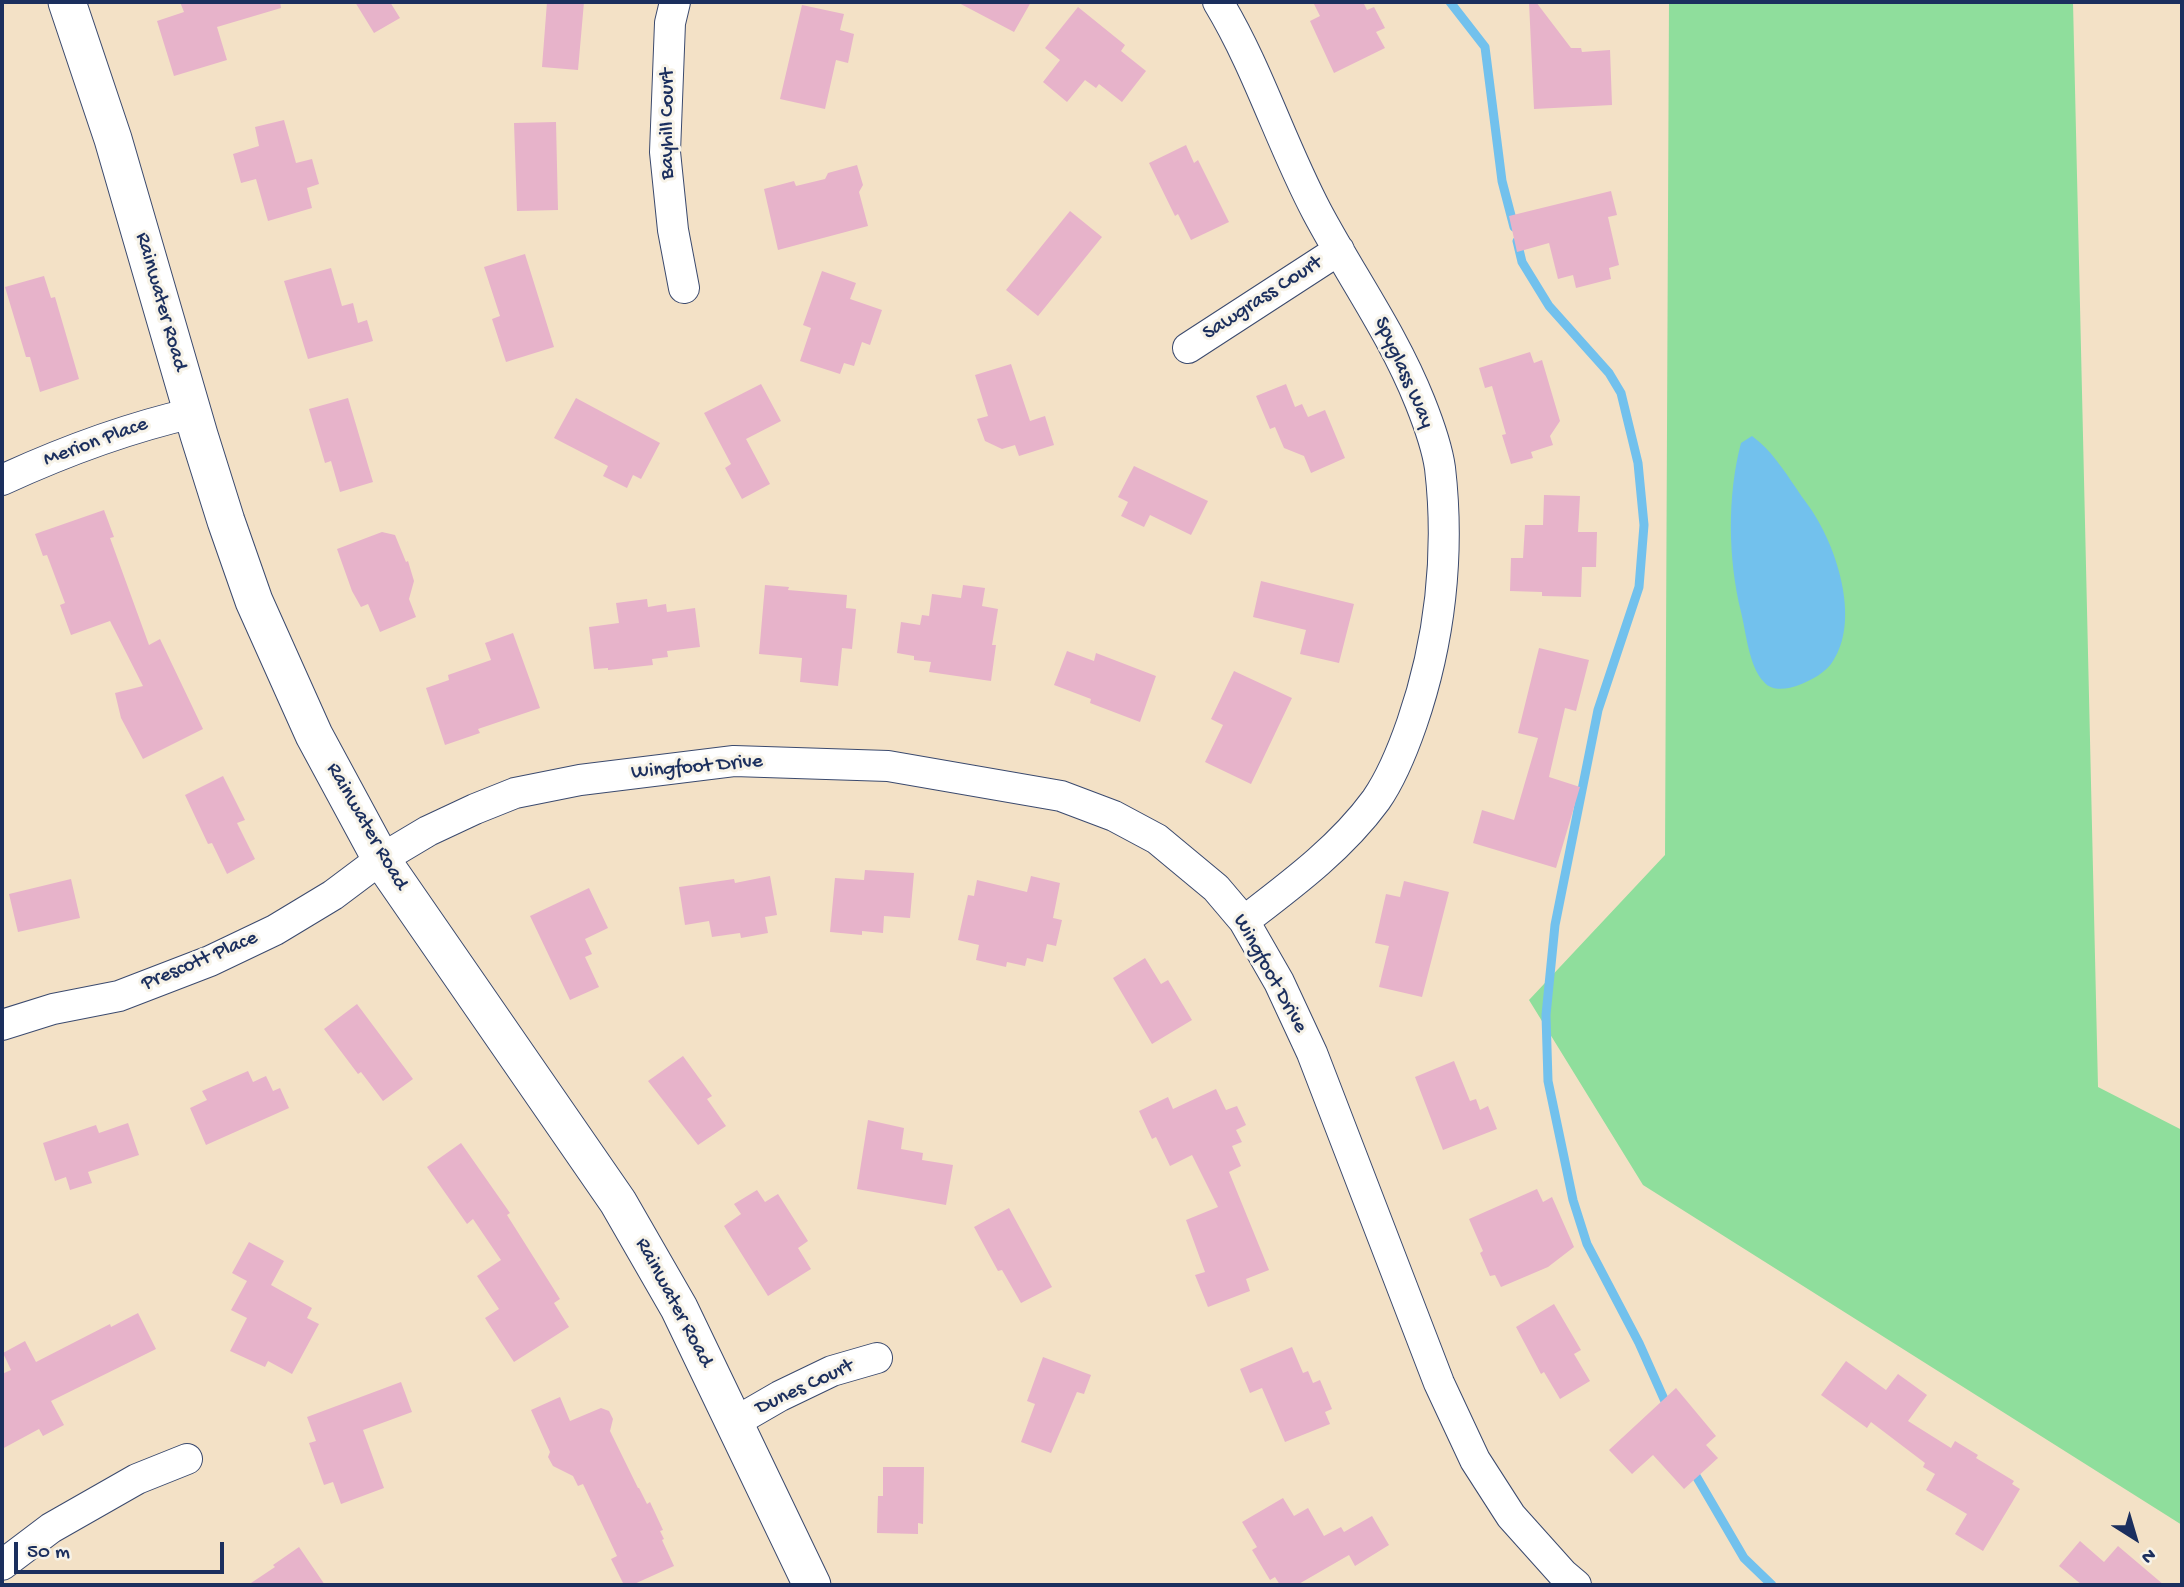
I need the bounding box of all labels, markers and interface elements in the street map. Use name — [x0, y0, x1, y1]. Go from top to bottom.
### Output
street label: Bayhill Court — [656, 69, 682, 179]
street label: Rainwater Road — [128, 230, 192, 374]
street label: Sawgrass Court — [1199, 251, 1327, 347]
street label: Spyglass Way — [1367, 314, 1439, 432]
street label: Merion Place — [40, 413, 152, 473]
street label: Wingfoot Drive — [630, 750, 764, 786]
street label: Rainwater Road — [319, 759, 413, 895]
street label: Wingfoot Drive — [1226, 910, 1312, 1038]
street label: Prescott Place — [138, 926, 262, 998]
street label: Rainwater Road — [628, 1234, 718, 1372]
street label: Dunes Court — [752, 1354, 858, 1422]
north arrow — [2100, 1503, 2170, 1573]
scale bar — [18, 1528, 228, 1572]
text: 50 m — [27, 1541, 70, 1566]
text: N — [2136, 1542, 2160, 1568]

